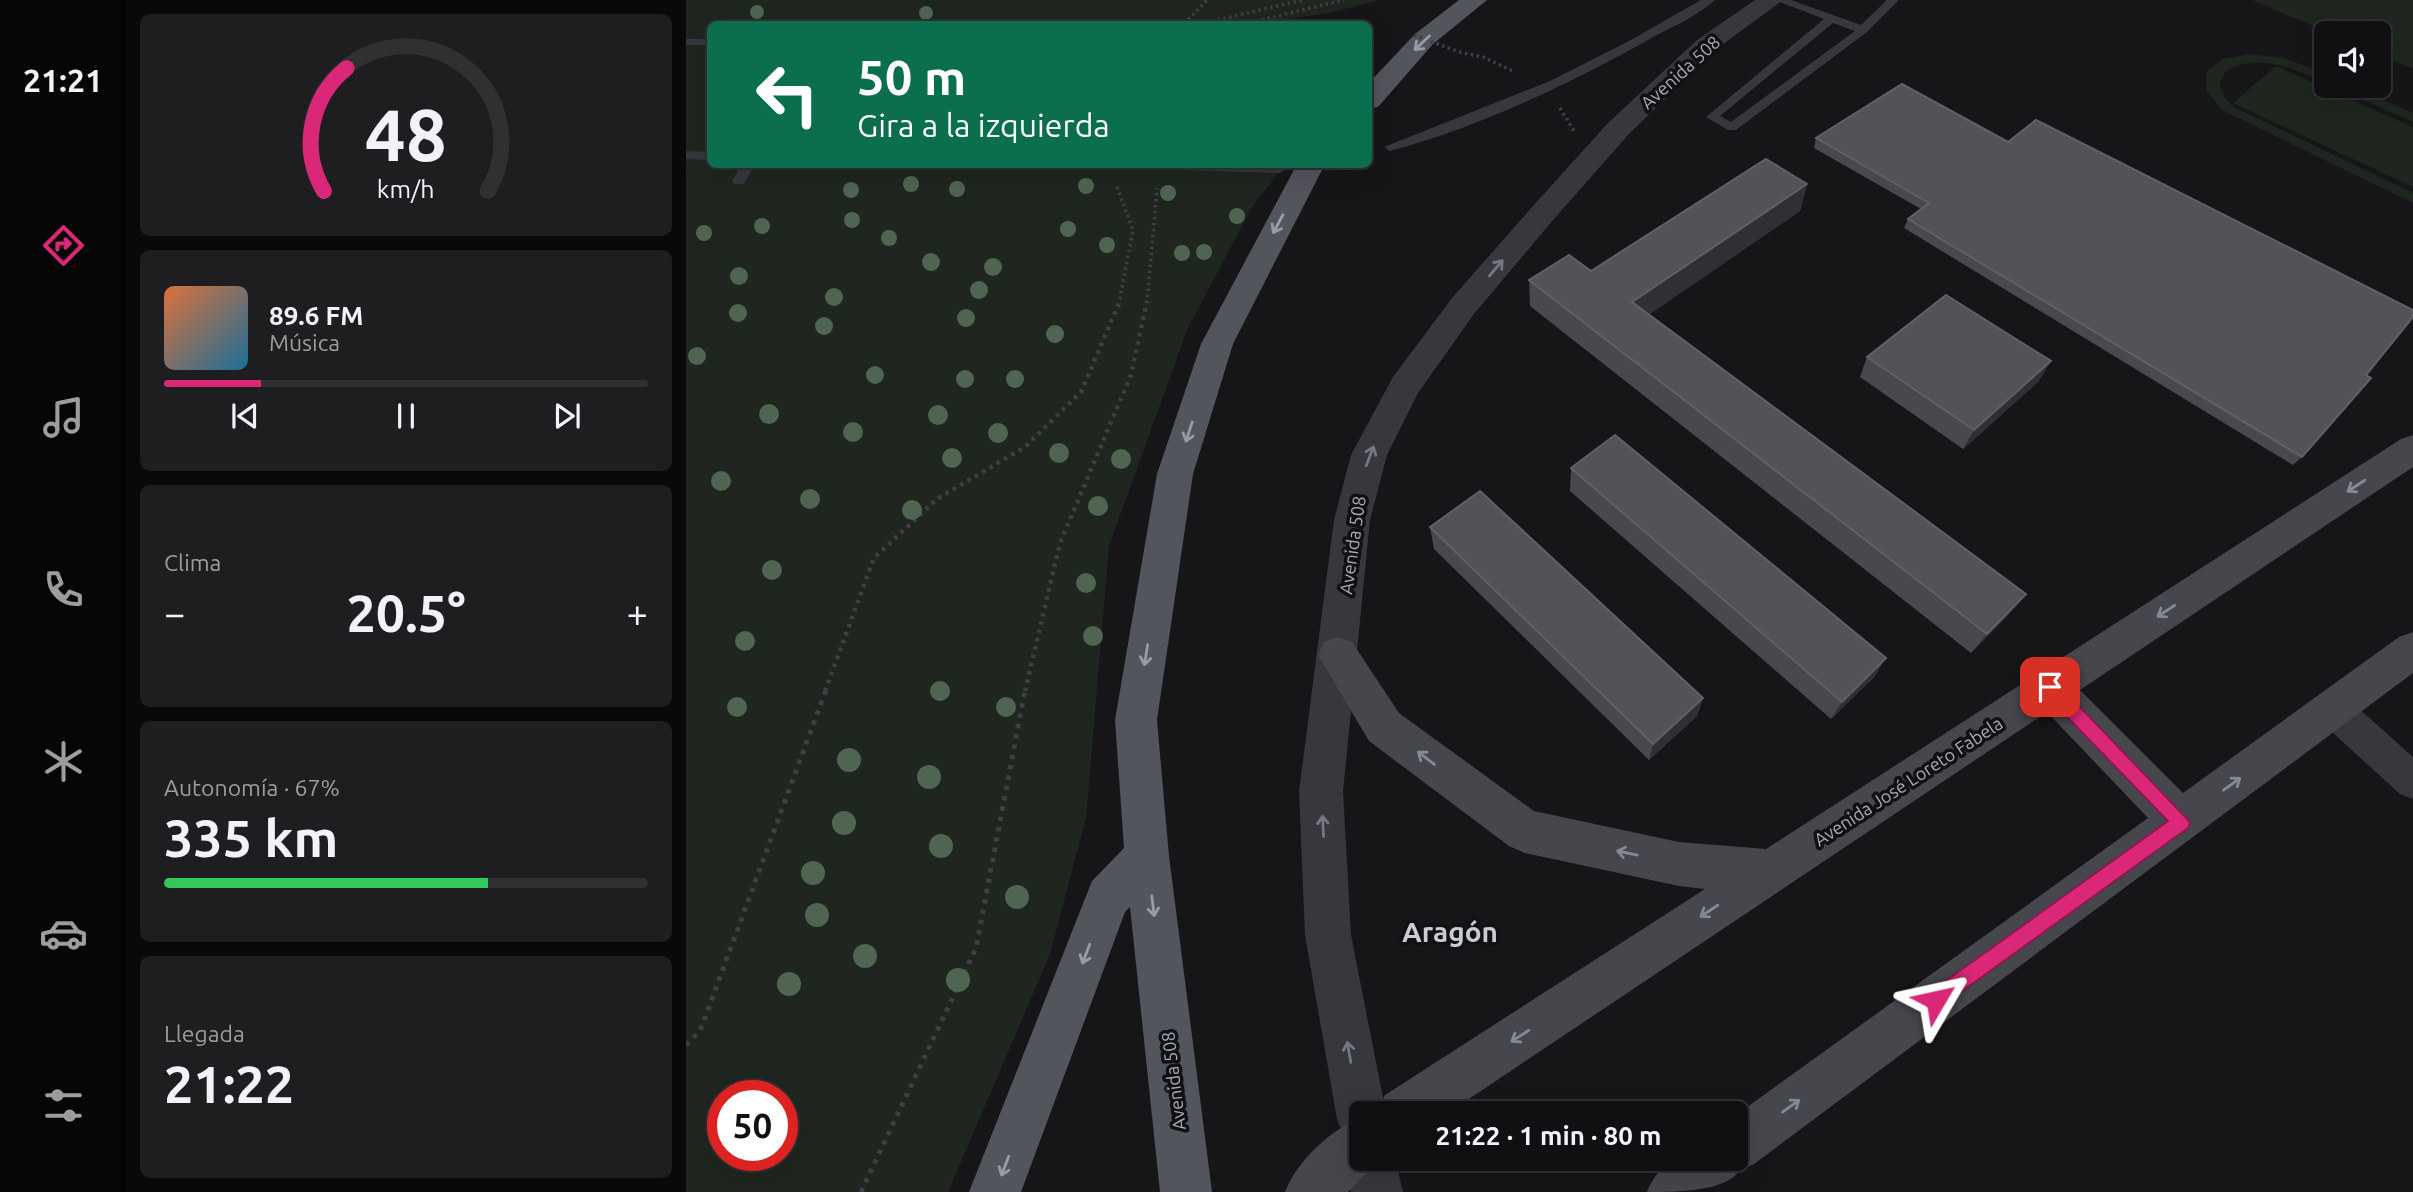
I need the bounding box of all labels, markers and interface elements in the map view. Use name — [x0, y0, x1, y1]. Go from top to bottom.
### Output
map controls — [2314, 21, 2391, 98]
button: sound — [2314, 21, 2391, 98]
street label: Avenida 508 — [1636, 31, 1724, 113]
one-way arrow — [1414, 34, 1431, 51]
icon: left — [742, 49, 833, 140]
text: 50 m — [857, 49, 966, 104]
text: 21:21 — [23, 62, 103, 98]
text: 48 — [365, 93, 447, 175]
text: Gira a la izquierda — [857, 107, 1110, 143]
text: km/h — [377, 175, 435, 203]
one-way arrow — [1271, 213, 1284, 234]
icon: directions — [39, 221, 88, 270]
one-way arrow — [1488, 259, 1504, 277]
text: 89.6 FM — [269, 301, 363, 330]
text: Música — [269, 330, 340, 355]
icon: music — [39, 393, 88, 442]
icon: previous — [226, 397, 264, 435]
icon: pause — [387, 397, 425, 435]
icon: next — [548, 397, 586, 435]
one-way arrow — [1181, 421, 1194, 443]
one-way arrow — [1365, 446, 1377, 467]
one-way arrow — [2347, 479, 2366, 493]
street label: Avenida 508 — [1335, 495, 1369, 595]
text: Clima — [164, 550, 221, 575]
icon: phone — [39, 565, 88, 614]
text: 20.5° — [346, 584, 466, 642]
text: − — [164, 592, 185, 634]
text: + — [627, 592, 648, 634]
one-way arrow — [2157, 604, 2176, 618]
one-way arrow — [1139, 644, 1152, 666]
pin — [2020, 657, 2080, 717]
icon: arrive — [2031, 668, 2069, 706]
street label: Avenida José Loreto Fabela — [1810, 713, 2006, 849]
icon: climate — [39, 737, 88, 786]
one-way arrow — [1418, 751, 1436, 766]
text: Autonomía · 67% — [164, 775, 340, 800]
one-way arrow — [2223, 777, 2241, 792]
text: 335 km — [164, 809, 338, 867]
one-way arrow — [1316, 815, 1329, 838]
one-way arrow — [1616, 846, 1639, 860]
one-way arrow — [1146, 894, 1159, 917]
one-way arrow — [1700, 904, 1720, 918]
icon: car — [39, 909, 88, 958]
district label: Aragón — [1402, 916, 1498, 947]
one-way arrow — [1079, 942, 1092, 964]
position arrow — [1899, 963, 1973, 1037]
text: Llegada — [164, 1021, 245, 1046]
one-way arrow — [1510, 1029, 1530, 1043]
street label: Avenida 508 — [1157, 1031, 1189, 1131]
one-way arrow — [1342, 1041, 1355, 1064]
text: 21:22 — [164, 1055, 294, 1113]
speed limit sign: 50 — [707, 1080, 798, 1171]
icon: filters — [39, 1081, 88, 1130]
one-way arrow — [1781, 1099, 1800, 1113]
text: 21:22 · 1 min · 80 m — [1435, 1121, 1662, 1150]
one-way arrow — [998, 1155, 1010, 1177]

